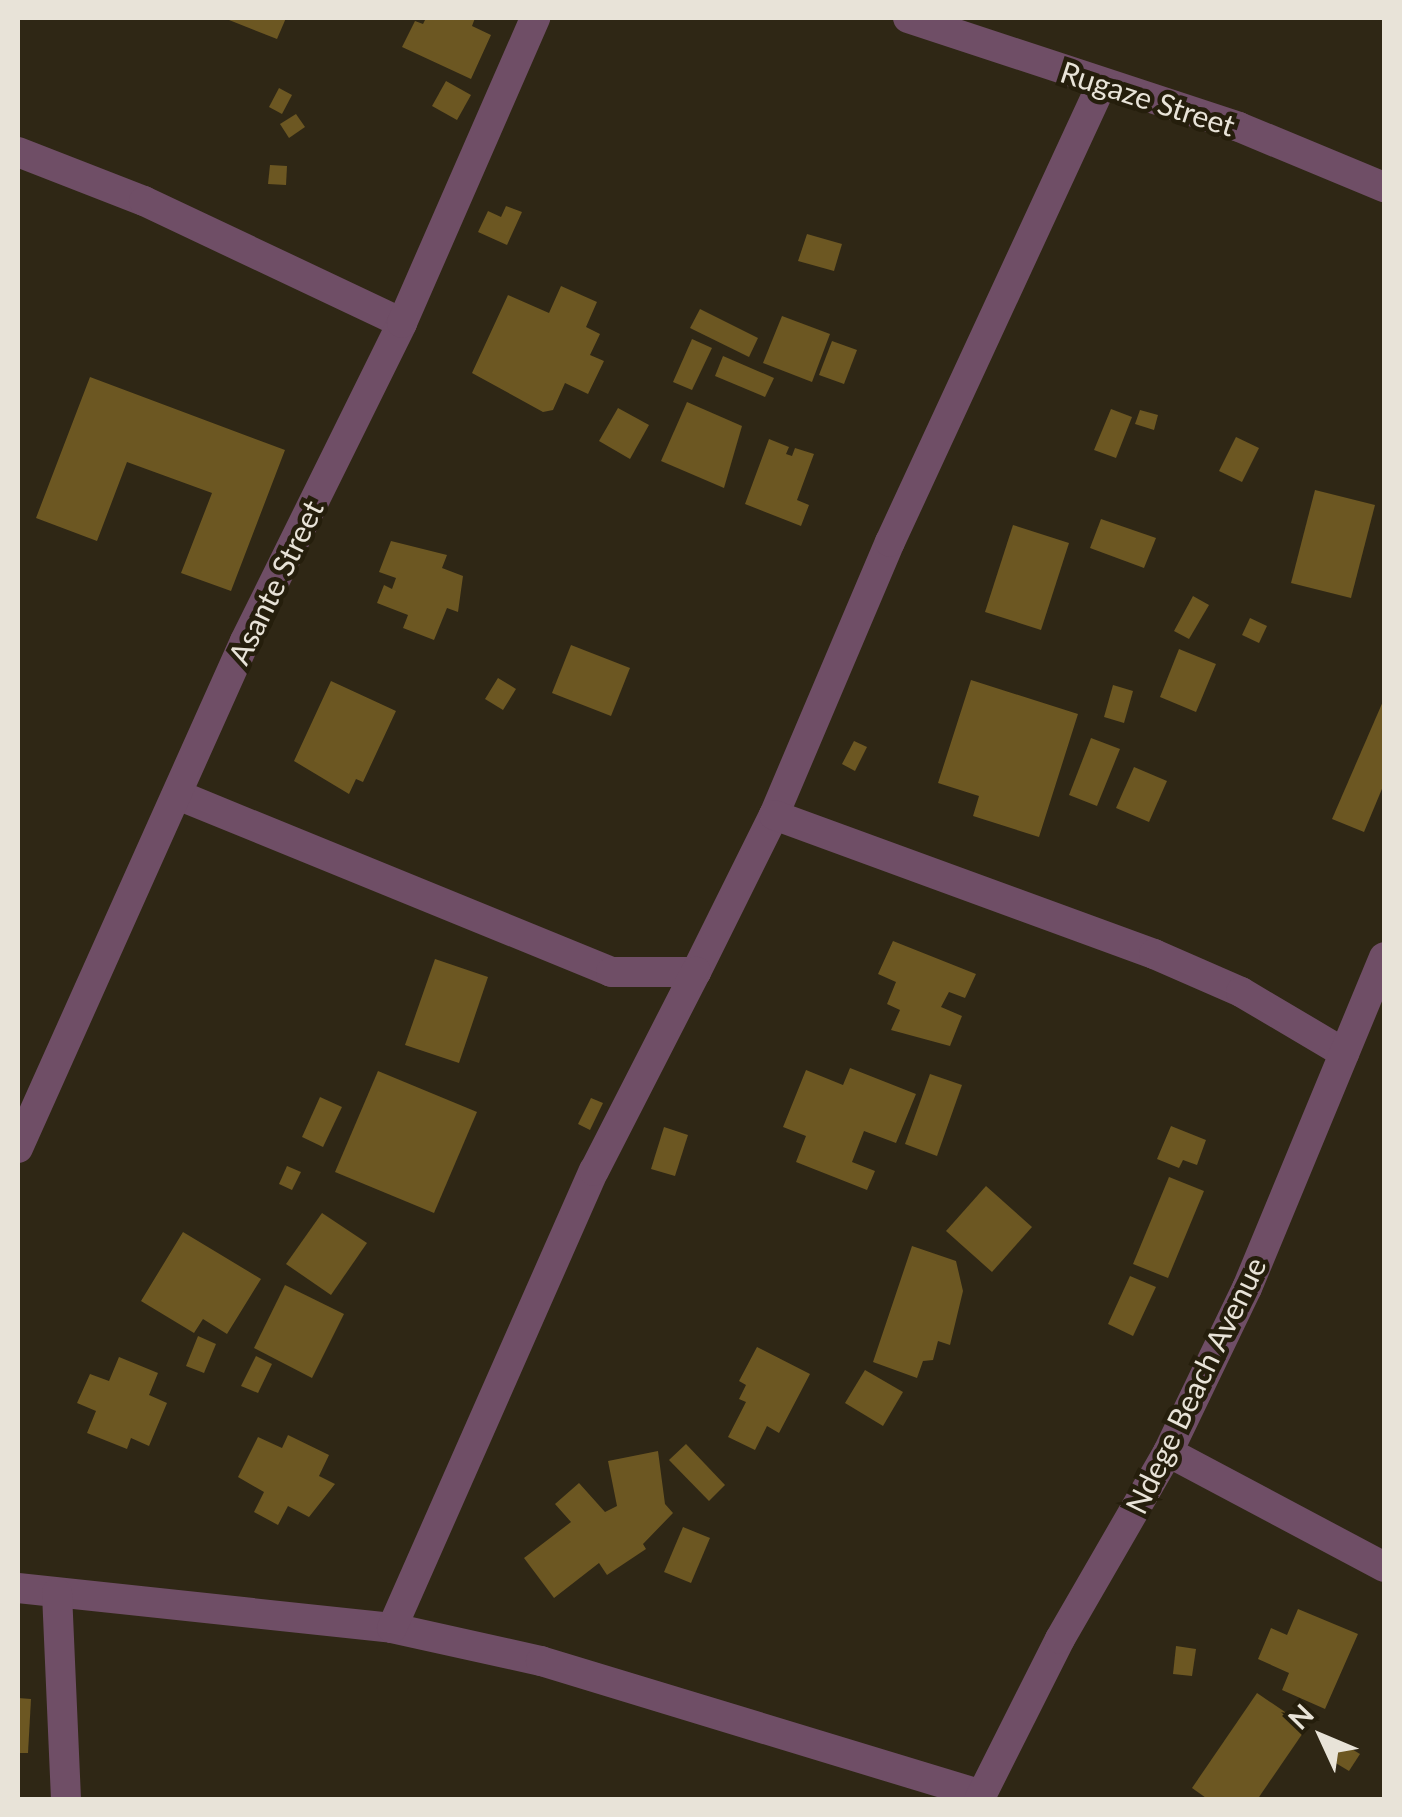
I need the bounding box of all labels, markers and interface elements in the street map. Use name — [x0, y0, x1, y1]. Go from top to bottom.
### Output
street label: Rugaze Street — [1056, 53, 1240, 143]
street label: Asante Street — [220, 494, 330, 670]
street label: Ndege Beach Avenue — [1117, 1250, 1273, 1520]
north arrow — [1272, 1687, 1372, 1787]
text: N — [1281, 1697, 1320, 1736]

